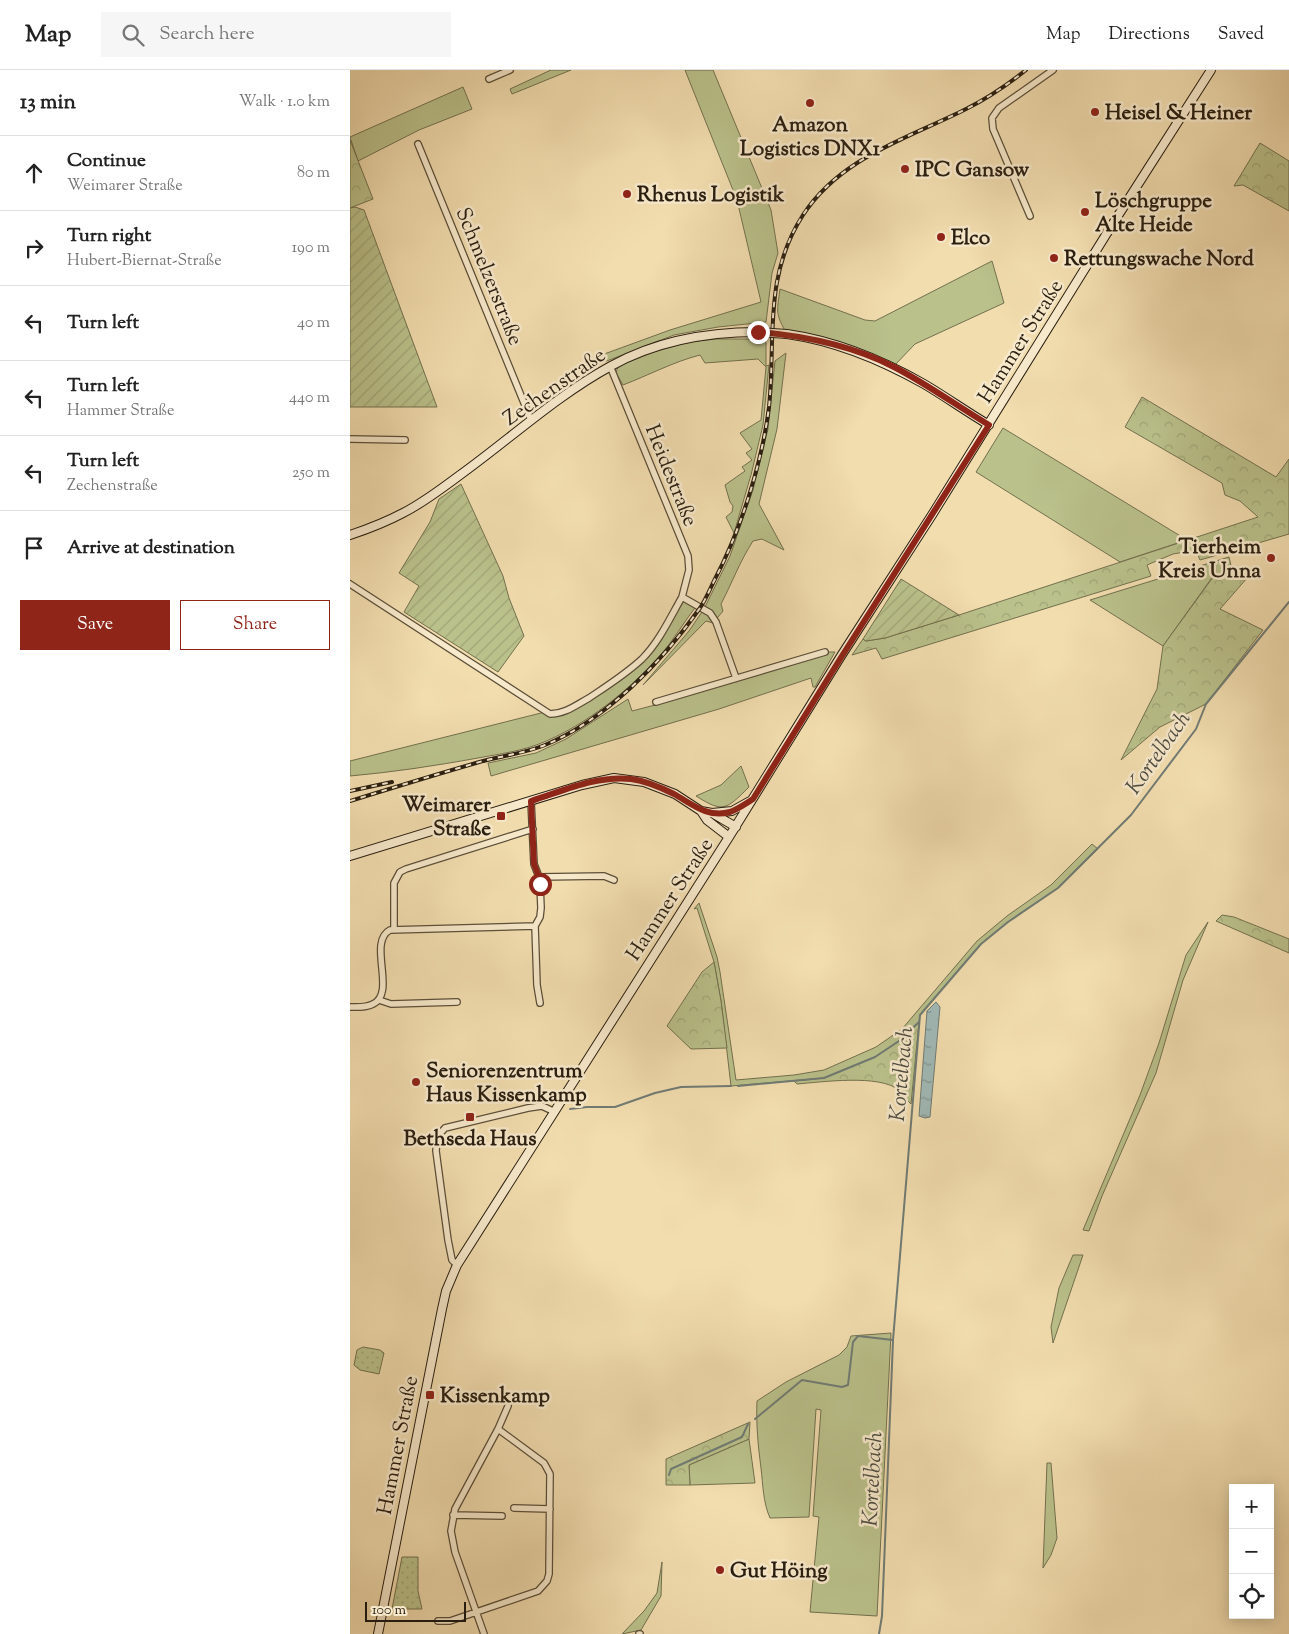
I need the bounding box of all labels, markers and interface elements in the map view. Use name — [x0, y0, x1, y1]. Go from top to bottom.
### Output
search box — [101, 12, 451, 57]
text: Map — [25, 18, 71, 52]
icon: search — [119, 21, 147, 49]
text: Search here — [159, 21, 255, 48]
text: Map — [1046, 22, 1081, 48]
text: Directions — [1109, 22, 1190, 48]
text: Saved — [1218, 22, 1264, 48]
text: 13 min — [20, 88, 76, 118]
text: Walk · 1.0 km — [239, 91, 330, 114]
marker: Amazon Logistics DNX1 — [804, 97, 816, 109]
place label: Heisel & Heiner — [1105, 99, 1252, 129]
marker: Heisel & Heiner — [1089, 106, 1101, 118]
place label: Amazon Logistics DNX1 — [740, 111, 881, 165]
text: Continue — [67, 148, 146, 175]
place label: IPC Gansow — [915, 156, 1030, 186]
icon: ahead — [20, 159, 48, 187]
text: 80 m — [297, 162, 330, 185]
marker: IPC Gansow — [899, 163, 911, 175]
text: Weimarer Straße — [67, 175, 183, 198]
place label: Rhenus Logistik — [637, 181, 785, 211]
place label: Löschgruppe Alte Heide — [1095, 187, 1212, 241]
marker: Rhenus Logistik — [621, 188, 633, 200]
street label: Schmelzerstraße — [447, 203, 529, 350]
marker: Löschgruppe Alte Heide — [1079, 206, 1091, 218]
text: Turn right — [67, 223, 151, 250]
place label: Elco — [951, 224, 991, 254]
marker: Elco — [935, 231, 947, 243]
icon: right — [20, 234, 48, 262]
text: 190 m — [292, 237, 330, 260]
place label: Rettungswache Nord — [1064, 245, 1254, 275]
text: Hubert-Biernat-Straße — [67, 250, 222, 273]
marker: Rettungswache Nord — [1048, 252, 1060, 264]
street label: Hammer Straße — [972, 274, 1072, 410]
icon: left — [20, 309, 48, 337]
text: Turn left — [67, 310, 139, 337]
text: 40 m — [297, 312, 330, 335]
route end — [747, 321, 770, 344]
street label: Zechenstraße — [498, 341, 613, 434]
text: Turn left — [67, 373, 139, 400]
icon: left — [20, 384, 48, 412]
text: 440 m — [289, 387, 330, 410]
text: Hammer Straße — [67, 400, 174, 423]
street label: Heidestraße — [636, 420, 704, 531]
text: Turn left — [67, 448, 139, 475]
icon: left — [20, 459, 48, 487]
text: 250 m — [292, 462, 330, 485]
text: Zechenstraße — [67, 475, 158, 498]
place label: Tierheim Kreis Unna — [1158, 533, 1262, 587]
icon: arrive — [20, 534, 48, 562]
text: Arrive at destination — [67, 535, 235, 562]
marker: Tierheim Kreis Unna — [1265, 552, 1277, 564]
button: Save — [20, 600, 170, 650]
button: Share — [180, 600, 330, 650]
water label: Kortelbach — [1119, 705, 1200, 802]
place label: Weimarer Straße — [402, 791, 491, 845]
marker: Weimarer Straße — [495, 810, 507, 822]
street label: Hammer Straße — [620, 833, 722, 967]
route start — [529, 873, 552, 896]
water label: Kortelbach — [883, 1025, 923, 1123]
place label: Seniorenzentrum Haus Kissenkamp — [426, 1057, 587, 1111]
marker: Seniorenzentrum Haus Kissenkamp — [410, 1076, 422, 1088]
marker: Bethseda Haus — [464, 1111, 476, 1123]
place label: Bethseda Haus — [404, 1125, 536, 1155]
street label: Hammer Straße — [371, 1373, 427, 1517]
place label: Kissenkamp — [440, 1382, 550, 1412]
marker: Kissenkamp — [424, 1389, 436, 1401]
water label: Kortelbach — [856, 1431, 892, 1527]
map controls — [1229, 1484, 1274, 1619]
button: + — [1229, 1484, 1274, 1529]
button: − — [1229, 1529, 1274, 1574]
place label: Gut Höing — [730, 1557, 828, 1587]
marker: Gut Höing — [714, 1564, 726, 1576]
button: locate — [1229, 1574, 1274, 1619]
scale bar — [365, 1599, 466, 1622]
text: 100 m — [372, 1601, 406, 1621]

